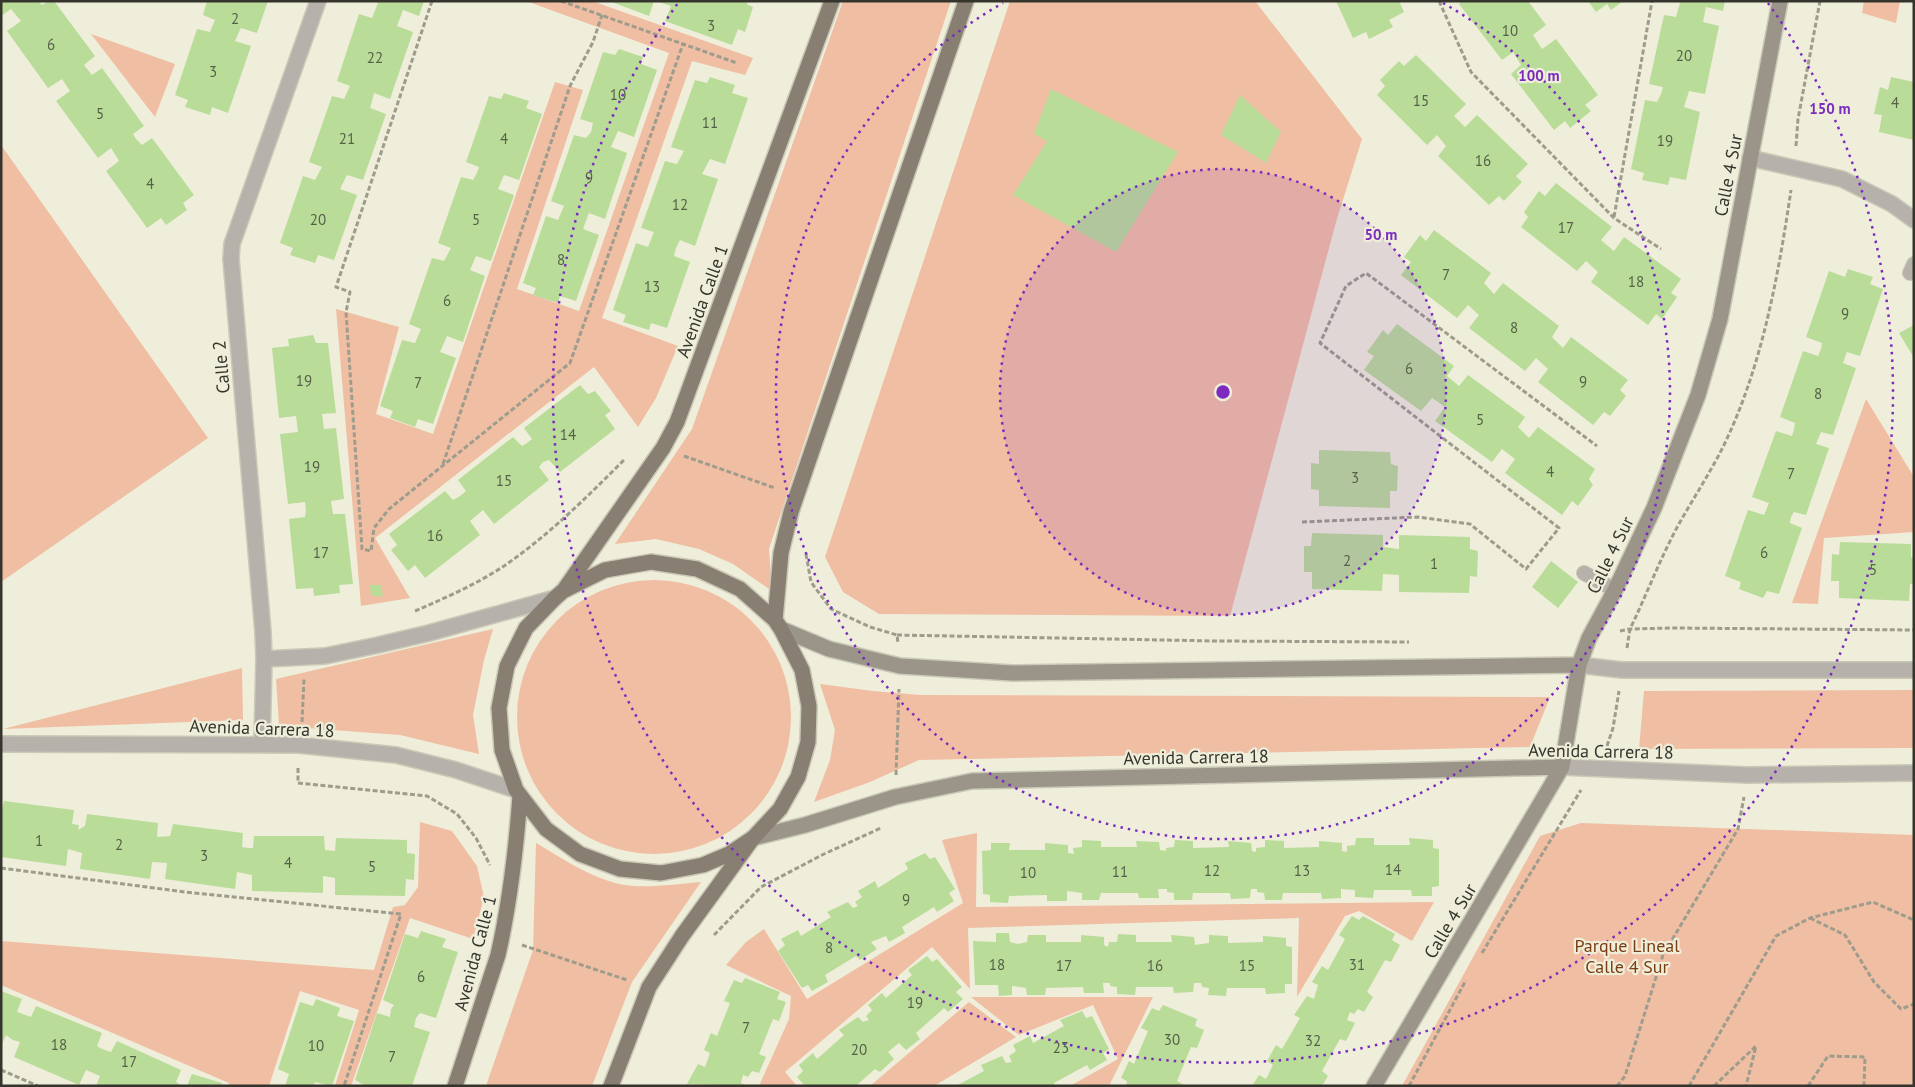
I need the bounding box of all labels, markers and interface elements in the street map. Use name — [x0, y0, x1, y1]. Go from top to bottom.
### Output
house number: 2 — [231, 9, 239, 28]
house number: 3 — [707, 16, 715, 35]
house number: 10 — [1502, 21, 1518, 40]
house number: 6 — [47, 35, 55, 54]
house number: 20 — [1676, 46, 1692, 65]
house number: 22 — [367, 48, 383, 67]
house number: 3 — [209, 62, 217, 81]
text: 100 m — [1518, 66, 1560, 85]
house number: 10 — [610, 85, 626, 104]
house number: 15 — [1413, 91, 1429, 110]
house number: 4 — [1891, 93, 1899, 112]
text: 150 m — [1809, 99, 1851, 118]
house number: 5 — [96, 104, 104, 123]
house number: 11 — [702, 113, 718, 132]
house number: 21 — [339, 129, 355, 148]
house number: 4 — [500, 129, 508, 148]
house number: 19 — [1657, 131, 1673, 150]
street label: Calle 4 Sur — [1709, 132, 1747, 218]
house number: 16 — [1475, 151, 1491, 170]
house number: 9 — [585, 168, 593, 187]
house number: 4 — [146, 174, 154, 193]
house number: 12 — [672, 195, 688, 214]
house number: 20 — [310, 210, 326, 229]
house number: 5 — [472, 210, 480, 229]
house number: 17 — [1558, 218, 1574, 237]
text: 50 m — [1365, 225, 1397, 244]
street label: Avenida Calle 1 — [671, 241, 733, 361]
house number: 8 — [557, 250, 565, 269]
house number: 7 — [1442, 265, 1450, 284]
house number: 18 — [1628, 272, 1644, 291]
house number: 13 — [644, 277, 660, 296]
house number: 6 — [443, 291, 451, 310]
house number: 9 — [1841, 304, 1849, 323]
house number: 8 — [1510, 318, 1518, 337]
street label: Calle 2 — [207, 340, 235, 394]
house number: 6 — [1405, 359, 1413, 378]
house number: 19 — [296, 371, 312, 390]
house number: 9 — [1579, 372, 1587, 391]
house number: 7 — [414, 373, 422, 392]
centre of rings — [1214, 383, 1232, 401]
house number: 8 — [1814, 384, 1822, 403]
house number: 5 — [1476, 410, 1484, 429]
house number: 14 — [560, 425, 576, 444]
house number: 19 — [304, 457, 320, 476]
house number: 4 — [1546, 462, 1554, 481]
house number: 7 — [1787, 464, 1795, 483]
house number: 3 — [1351, 468, 1359, 487]
house number: 15 — [496, 471, 512, 490]
street label: Calle 4 Sur — [1581, 512, 1639, 598]
house number: 16 — [427, 526, 443, 545]
house number: 17 — [313, 543, 329, 562]
house number: 6 — [1760, 543, 1768, 562]
house number: 2 — [1343, 551, 1351, 570]
house number: 1 — [1430, 554, 1438, 573]
house number: 5 — [1869, 560, 1877, 579]
street label: Avenida Carrera 18 — [189, 714, 335, 742]
street label: Avenida Carrera 18 — [1528, 738, 1674, 764]
street label: Avenida Carrera 18 — [1123, 744, 1269, 770]
house number: 1 — [35, 831, 43, 850]
house number: 2 — [115, 835, 123, 854]
house number: 3 — [200, 846, 208, 865]
house number: 4 — [284, 853, 292, 872]
house number: 5 — [368, 857, 376, 876]
house number: 14 — [1385, 860, 1401, 879]
house number: 12 — [1204, 861, 1220, 880]
house number: 13 — [1294, 861, 1310, 880]
house number: 11 — [1112, 862, 1128, 881]
house number: 10 — [1020, 863, 1036, 882]
street label: Calle 4 Sur — [1419, 879, 1481, 963]
house number: 9 — [902, 890, 910, 909]
street label: Avenida Calle 1 — [449, 893, 501, 1013]
park label: Parque Lineal Calle 4 Sur — [1574, 934, 1680, 978]
house number: 8 — [825, 938, 833, 957]
house number: 18 — [989, 955, 1005, 974]
house number: 31 — [1349, 955, 1365, 974]
house number: 17 — [1056, 956, 1072, 975]
house number: 16 — [1147, 956, 1163, 975]
house number: 15 — [1239, 956, 1255, 975]
house number: 6 — [417, 967, 425, 986]
house number: 19 — [907, 993, 923, 1012]
house number: 7 — [742, 1018, 750, 1037]
house number: 30 — [1164, 1030, 1180, 1049]
house number: 32 — [1305, 1031, 1321, 1050]
house number: 18 — [51, 1035, 67, 1054]
house number: 10 — [308, 1036, 324, 1055]
house number: 23 — [1053, 1038, 1069, 1057]
house number: 20 — [851, 1040, 867, 1059]
house number: 7 — [388, 1047, 396, 1066]
house number: 17 — [121, 1052, 137, 1071]

